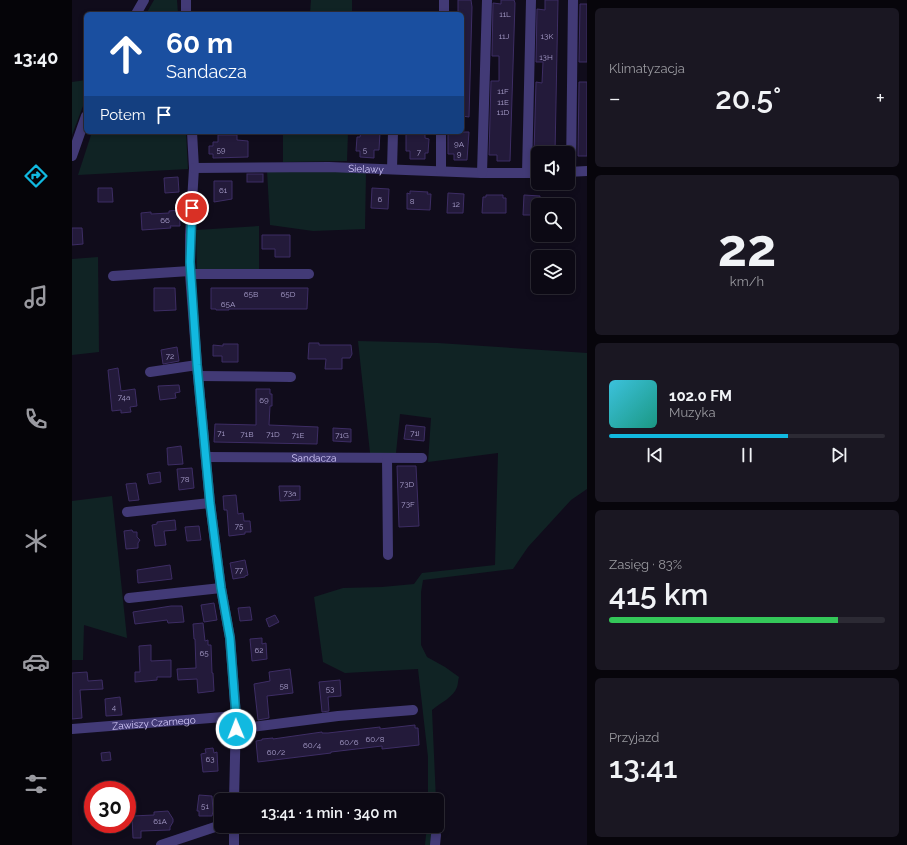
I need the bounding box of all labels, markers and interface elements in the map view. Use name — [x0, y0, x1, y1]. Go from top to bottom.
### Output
house number: 11L — [499, 9, 511, 19]
text: 60 m — [166, 27, 233, 60]
icon: ahead — [100, 28, 152, 80]
house number: 11J — [499, 31, 509, 41]
house number: 13K — [541, 31, 554, 41]
text: 13:40 — [14, 47, 58, 68]
house number: 13H — [539, 52, 553, 62]
text: Sandacza — [166, 61, 247, 82]
text: Klimatyzacja — [609, 61, 685, 76]
text: 20.5° — [715, 81, 781, 116]
text: − — [609, 85, 621, 111]
text: + — [876, 85, 885, 111]
house number: 11F — [497, 86, 509, 96]
house number: 11E — [497, 97, 509, 107]
icon: arrive — [153, 104, 175, 126]
text: Potem — [100, 106, 145, 124]
house number: 11D — [497, 107, 510, 117]
house number: 9A — [454, 139, 465, 149]
house number: 59 — [216, 145, 226, 155]
house number: 5 — [363, 145, 368, 155]
map controls — [531, 146, 575, 294]
button: sound — [531, 146, 575, 190]
house number: 7 — [417, 147, 422, 157]
house number: 9 — [457, 149, 462, 159]
icon: directions — [22, 162, 50, 190]
street label: Sielawy — [348, 163, 385, 175]
house number: 61 — [219, 185, 228, 195]
pin — [175, 191, 209, 225]
house number: 6 — [378, 194, 383, 204]
house number: 8 — [410, 196, 415, 206]
icon: arrive — [181, 197, 203, 219]
button: search — [531, 198, 575, 242]
house number: 12 — [452, 199, 460, 209]
house number: 66 — [160, 215, 170, 225]
text: 22 — [718, 217, 776, 278]
button: layers — [531, 250, 575, 294]
text: km/h — [730, 274, 764, 289]
icon: music — [22, 283, 50, 311]
house number: 65B — [244, 289, 258, 299]
house number: 65D — [281, 289, 296, 299]
house number: 65A — [221, 299, 236, 309]
house number: 72 — [166, 351, 174, 361]
text: 102.0 FM — [669, 387, 732, 405]
house number: 74a — [118, 392, 130, 402]
house number: 69 — [259, 395, 269, 405]
icon: phone — [22, 405, 50, 433]
text: Muzyka — [669, 405, 716, 420]
house number: 71 — [217, 428, 225, 438]
house number: 71I — [410, 428, 420, 438]
house number: 71B — [240, 429, 254, 439]
house number: 71D — [266, 429, 280, 439]
house number: 71E — [292, 430, 304, 440]
house number: 71G — [335, 430, 349, 440]
icon: previous — [644, 444, 666, 466]
icon: pause — [736, 444, 758, 466]
icon: next — [828, 444, 850, 466]
street label: Sandacza — [292, 452, 336, 464]
house number: 78 — [180, 474, 190, 484]
house number: 73D — [400, 479, 414, 489]
house number: 73a — [284, 488, 296, 498]
house number: 73F — [401, 499, 415, 509]
house number: 75 — [235, 521, 244, 531]
icon: climate — [22, 527, 50, 555]
text: Zasięg · 83% — [609, 557, 682, 572]
house number: 77 — [235, 565, 244, 575]
text: 415 km — [609, 577, 708, 612]
house number: 62 — [255, 645, 264, 655]
icon: car — [22, 648, 50, 676]
house number: 65 — [199, 648, 209, 658]
house number: 58 — [279, 681, 289, 691]
house number: 53 — [326, 684, 334, 694]
house number: 4 — [112, 702, 117, 712]
position arrow — [215, 708, 257, 750]
street label: Zawiszy Czarnego — [111, 714, 196, 732]
text: Przyjazd — [609, 730, 659, 745]
house number: 60/8 — [365, 734, 385, 744]
house number: 60/6 — [339, 737, 359, 747]
house number: 60/4 — [303, 740, 322, 750]
house number: 60/2 — [267, 747, 285, 757]
text: 13:41 — [609, 750, 677, 785]
house number: 63 — [205, 754, 215, 764]
icon: filters — [22, 770, 50, 798]
speed limit sign: 30 — [84, 781, 136, 833]
house number: 51 — [201, 801, 209, 811]
text: 13:41 · 1 min · 340 m — [261, 804, 397, 822]
house number: 61A — [153, 816, 167, 826]

